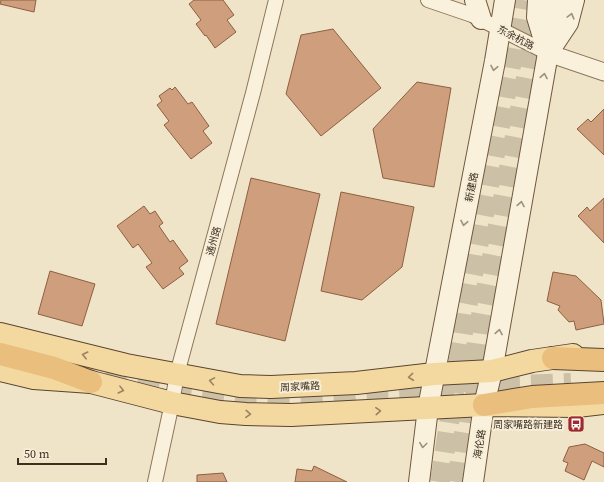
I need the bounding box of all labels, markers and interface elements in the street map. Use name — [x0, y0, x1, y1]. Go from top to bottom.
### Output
one-way arrow — [566, 13, 574, 19]
street label: 东余杭路 — [495, 22, 536, 53]
one-way arrow — [490, 65, 499, 71]
one-way arrow — [539, 73, 548, 79]
street label: 新建路 — [462, 171, 481, 203]
one-way arrow — [517, 201, 525, 207]
one-way arrow — [460, 220, 469, 226]
street label: 通州路 — [203, 225, 224, 257]
one-way arrow — [494, 329, 502, 335]
one-way arrow — [82, 351, 89, 360]
one-way arrow — [408, 372, 414, 381]
one-way arrow — [209, 377, 215, 386]
street label: 周家嘴路 — [280, 379, 320, 394]
one-way arrow — [118, 385, 124, 393]
one-way arrow — [375, 406, 381, 415]
one-way arrow — [245, 410, 251, 418]
bus stop icon: 周家嘴路新建路 — [566, 414, 586, 434]
place label: 周家嘴路新建路 — [493, 418, 563, 431]
street label: 海伦路 — [471, 428, 488, 460]
scale bar — [18, 440, 106, 466]
one-way arrow — [419, 442, 428, 448]
text: 50 m — [24, 446, 50, 462]

